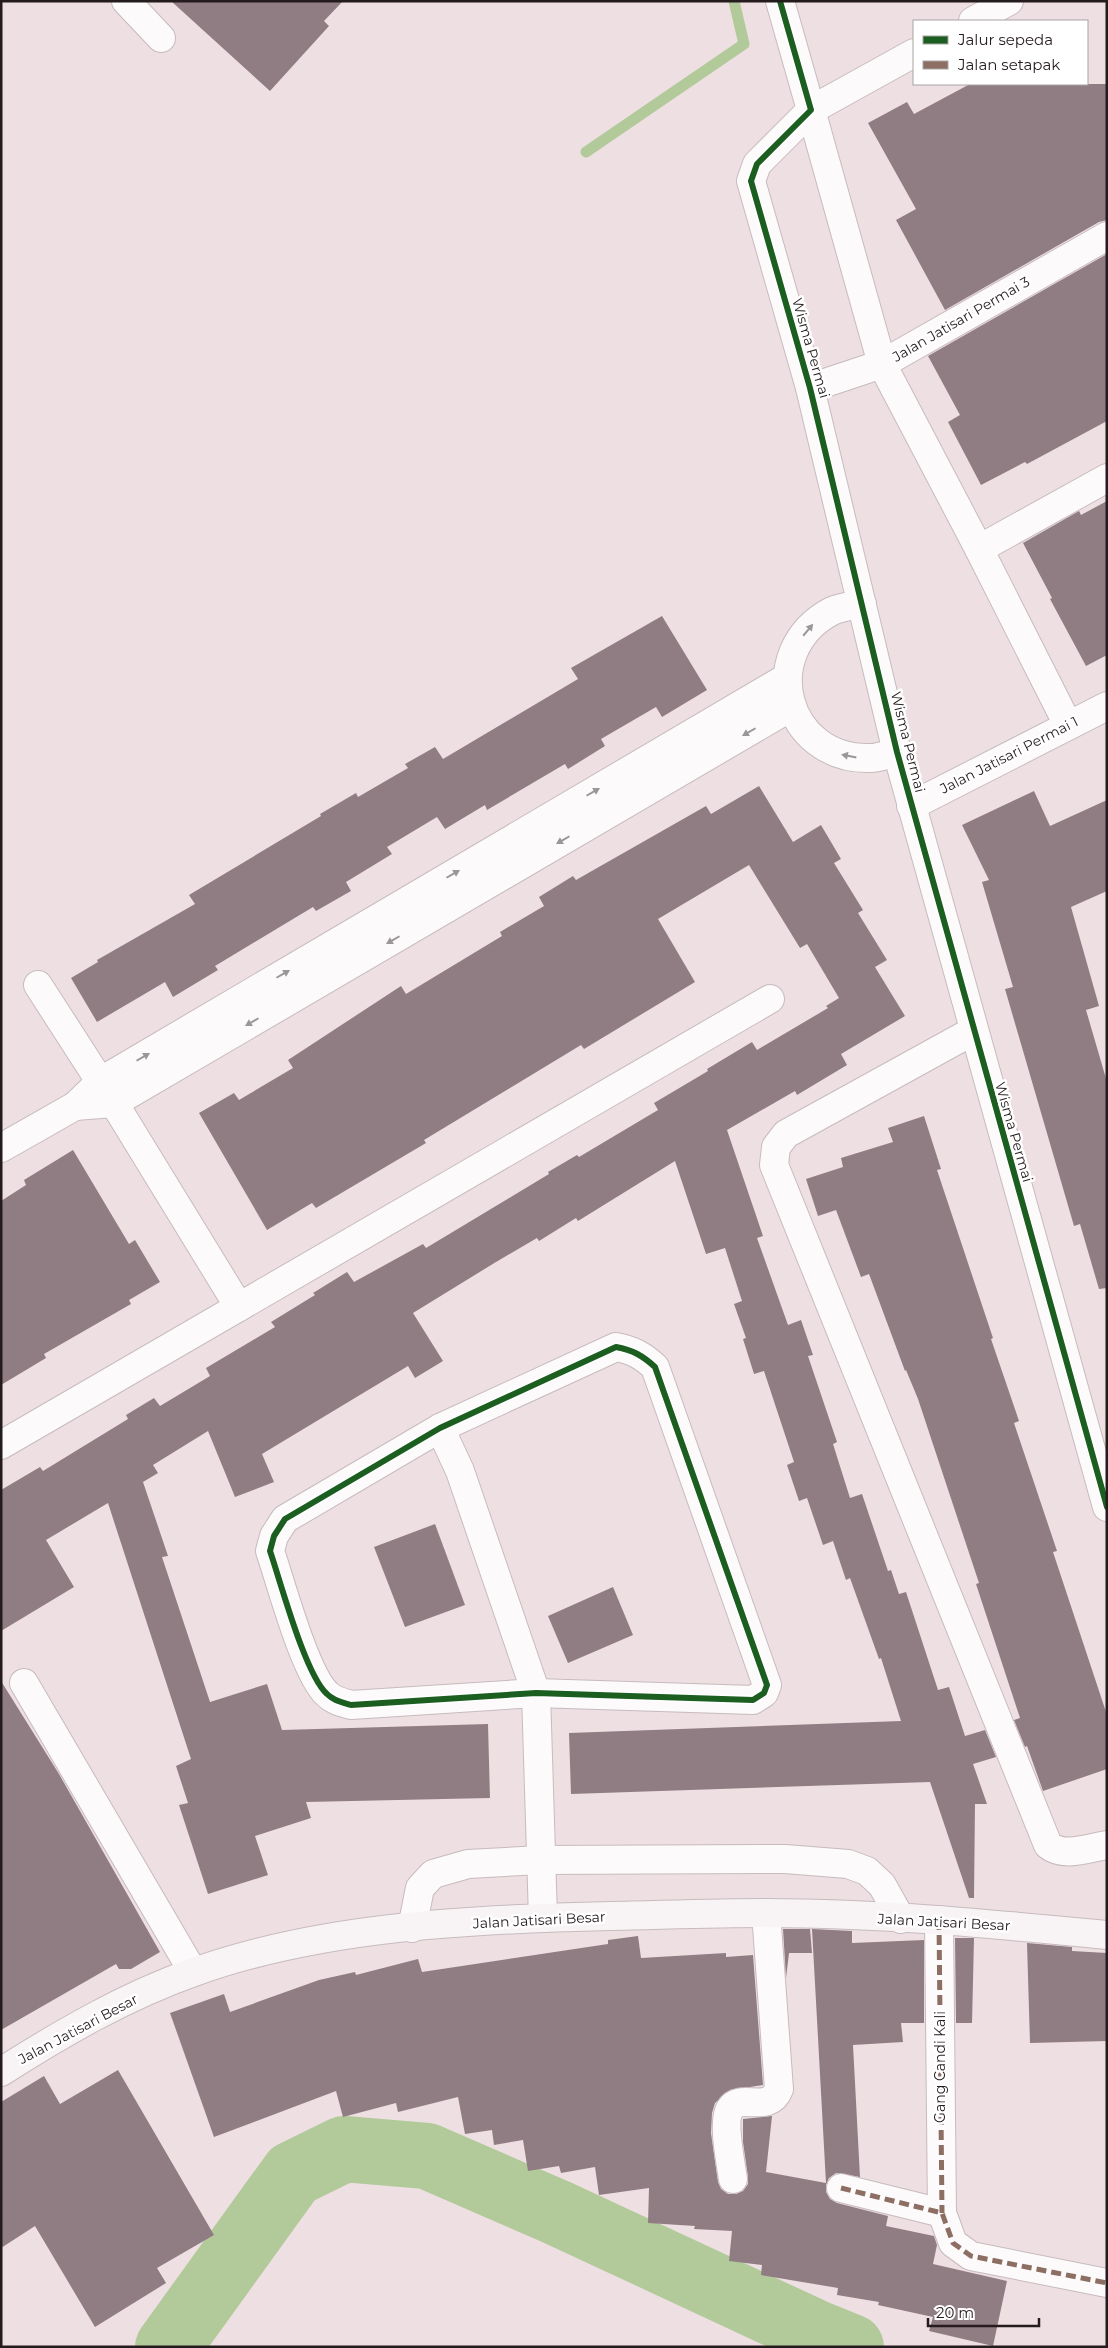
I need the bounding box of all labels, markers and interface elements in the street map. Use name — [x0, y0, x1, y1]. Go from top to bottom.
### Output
legend — [913, 20, 1088, 85]
text: Jalur sepeda — [957, 30, 1053, 49]
text: Jalan setapak — [957, 55, 1060, 74]
street label: Jalan Jatisari Permai 3 — [888, 272, 1033, 366]
street label: Wisma Permai — [788, 296, 834, 400]
one-way arrow — [802, 624, 813, 637]
street label: Wisma Permai — [887, 690, 929, 794]
street label: Jalan Jatisari Permai 1 — [936, 712, 1081, 798]
one-way arrow — [742, 727, 755, 736]
one-way arrow — [841, 751, 857, 759]
one-way arrow — [586, 788, 601, 796]
one-way arrow — [557, 836, 570, 845]
one-way arrow — [446, 870, 460, 879]
one-way arrow — [385, 936, 400, 944]
one-way arrow — [276, 970, 289, 979]
one-way arrow — [246, 1018, 259, 1027]
one-way arrow — [136, 1052, 149, 1061]
street label: Wisma Permai — [991, 1080, 1037, 1184]
street label: Jalan Jatisari Besar — [471, 1908, 606, 1933]
street label: Jalan Jatisari Besar — [876, 1909, 1011, 1934]
street label: Jalan Jatisari Besar — [14, 1990, 141, 2069]
street label: Gang Candi Kali — [931, 2011, 949, 2123]
scale bar — [928, 2296, 1039, 2328]
text: 20 m — [936, 2303, 974, 2322]

